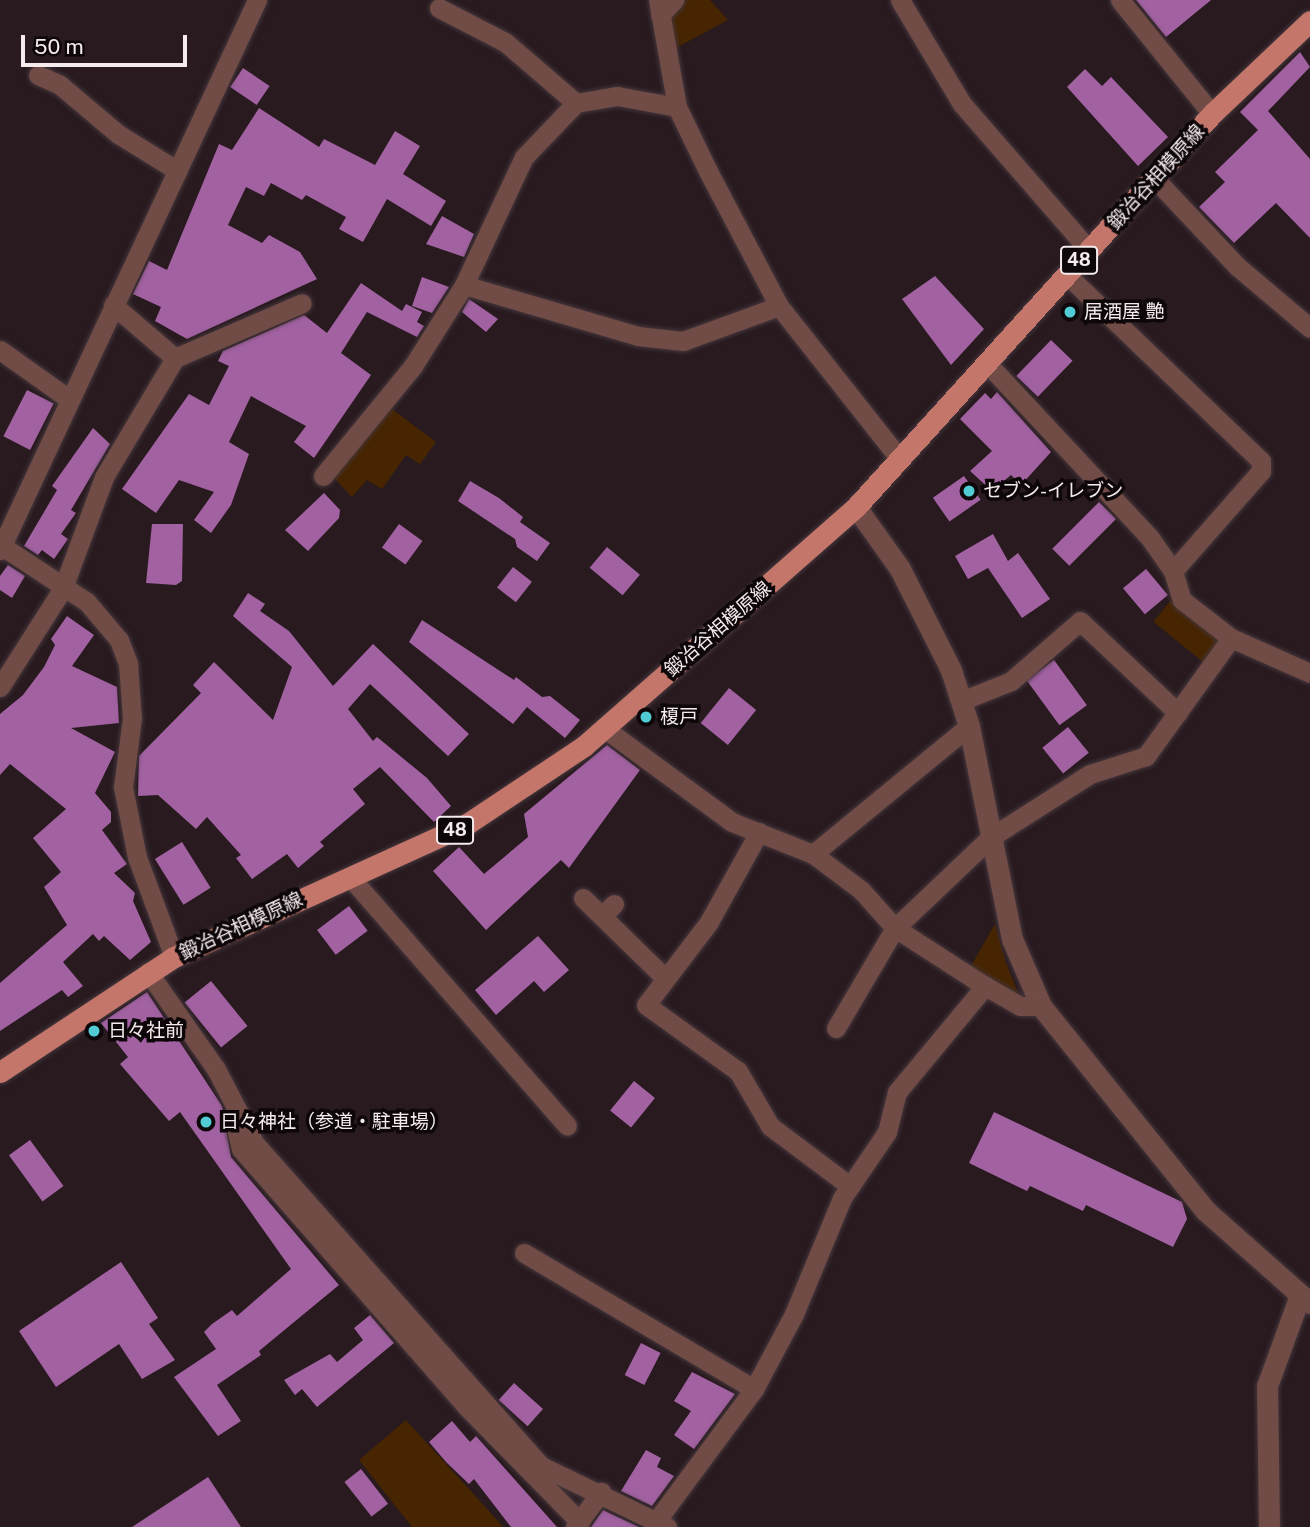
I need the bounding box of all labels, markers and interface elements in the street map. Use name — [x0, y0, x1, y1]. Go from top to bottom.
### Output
scale bar — [24, 21, 191, 65]
text: 50 m — [34, 34, 84, 59]
street label: 鍛冶谷相模原線 — [1103, 120, 1209, 234]
road number: 48 — [1060, 246, 1098, 274]
place label: 居酒屋 艶 — [1084, 301, 1165, 323]
marker: 居酒屋 艶 — [1062, 304, 1078, 320]
place label: セブン-イレブン — [983, 480, 1123, 502]
marker: セブン-イレブン — [961, 483, 977, 499]
street label: 鍛冶谷相模原線 — [660, 577, 776, 681]
place label: 榎戸 — [660, 706, 698, 728]
marker: 榎戸 — [638, 709, 654, 725]
road number: 48 — [436, 816, 474, 844]
street label: 鍛冶谷相模原線 — [176, 888, 306, 964]
place label: 日々社前 — [108, 1020, 184, 1042]
marker: 日々社前 — [86, 1023, 102, 1039]
place label: 日々神社（参道・駐車場） — [220, 1111, 448, 1133]
marker: 日々神社（参道・駐車場） — [198, 1114, 214, 1130]

